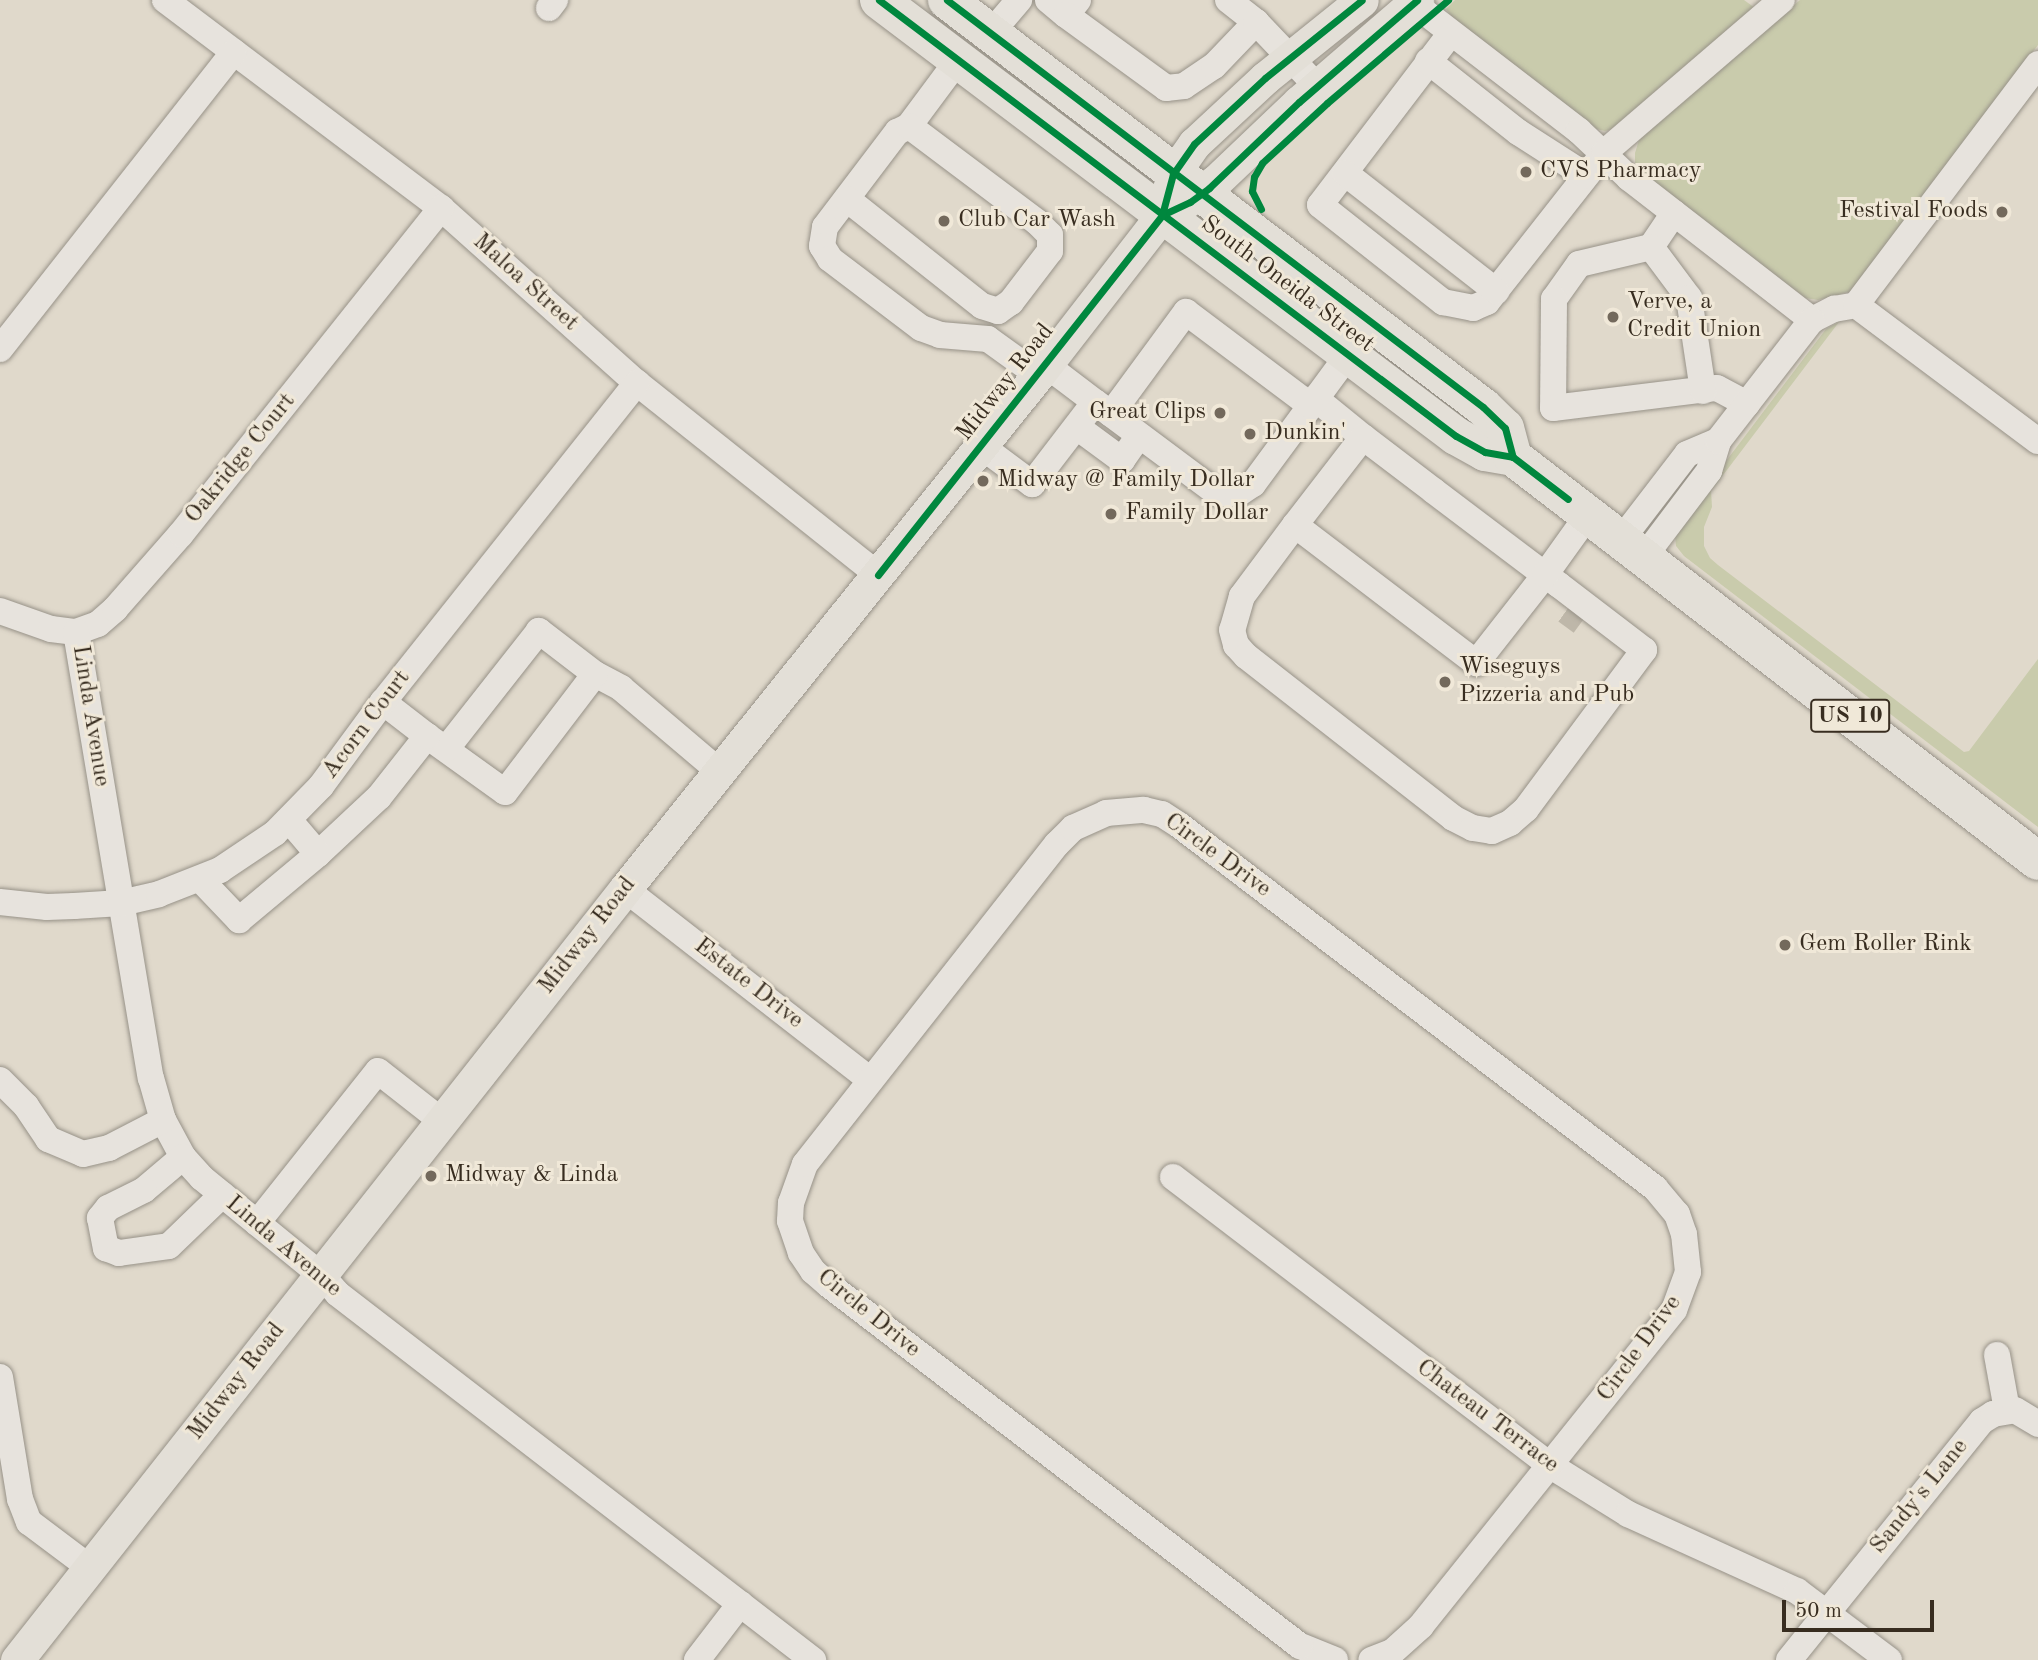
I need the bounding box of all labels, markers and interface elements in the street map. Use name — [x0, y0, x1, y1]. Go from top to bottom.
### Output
place label: CVS Pharmacy — [1540, 158, 1701, 186]
marker: CVS Pharmacy — [1518, 164, 1534, 180]
place label: Festival Foods — [1839, 198, 1988, 226]
marker: Festival Foods — [1994, 204, 2010, 220]
place label: Club Car Wash — [958, 207, 1116, 235]
street label: South Oneida Street — [1195, 210, 1379, 360]
marker: Club Car Wash — [936, 213, 952, 229]
street label: Maloa Street — [466, 228, 584, 338]
place label: Verve, a Credit Union — [1627, 289, 1761, 345]
marker: Verve, a Credit Union — [1605, 309, 1621, 325]
street label: Midway Road — [951, 318, 1061, 448]
street label: Oakridge Court — [180, 388, 302, 530]
place label: Great Clips — [1089, 399, 1206, 427]
marker: Great Clips — [1212, 405, 1228, 421]
place label: Dunkin' — [1264, 420, 1346, 448]
marker: Dunkin' — [1242, 426, 1258, 442]
place label: Midway @ Family Dollar — [997, 467, 1255, 495]
marker: Midway @ Family Dollar — [975, 473, 991, 489]
place label: Family Dollar — [1125, 500, 1268, 528]
marker: Family Dollar — [1103, 506, 1119, 522]
street label: Linda Avenue — [65, 643, 115, 789]
place label: Wiseguys Pizzeria and Pub — [1459, 654, 1634, 710]
street label: Acorn Court — [317, 665, 417, 785]
marker: Wiseguys Pizzeria and Pub — [1437, 674, 1453, 690]
road number: US 10 — [1810, 696, 1890, 736]
street label: Circle Drive — [1158, 808, 1276, 904]
street label: Midway Road — [533, 871, 643, 1001]
place label: Gem Roller Rink — [1799, 931, 1972, 959]
street label: Estate Drive — [688, 932, 808, 1036]
marker: Gem Roller Rink — [1777, 937, 1793, 953]
place label: Midway & Linda — [445, 1162, 618, 1190]
marker: Midway & Linda — [423, 1168, 439, 1184]
street label: Linda Avenue — [219, 1190, 347, 1304]
street label: Circle Drive — [810, 1264, 926, 1364]
street label: Circle Drive — [1592, 1290, 1688, 1408]
street label: Midway Road — [182, 1317, 292, 1447]
street label: Chateau Terrace — [1410, 1354, 1564, 1480]
street label: Sandy's Lane — [1865, 1434, 1975, 1560]
scale bar — [1786, 1586, 1938, 1630]
text: 50 m — [1795, 1601, 1842, 1622]

